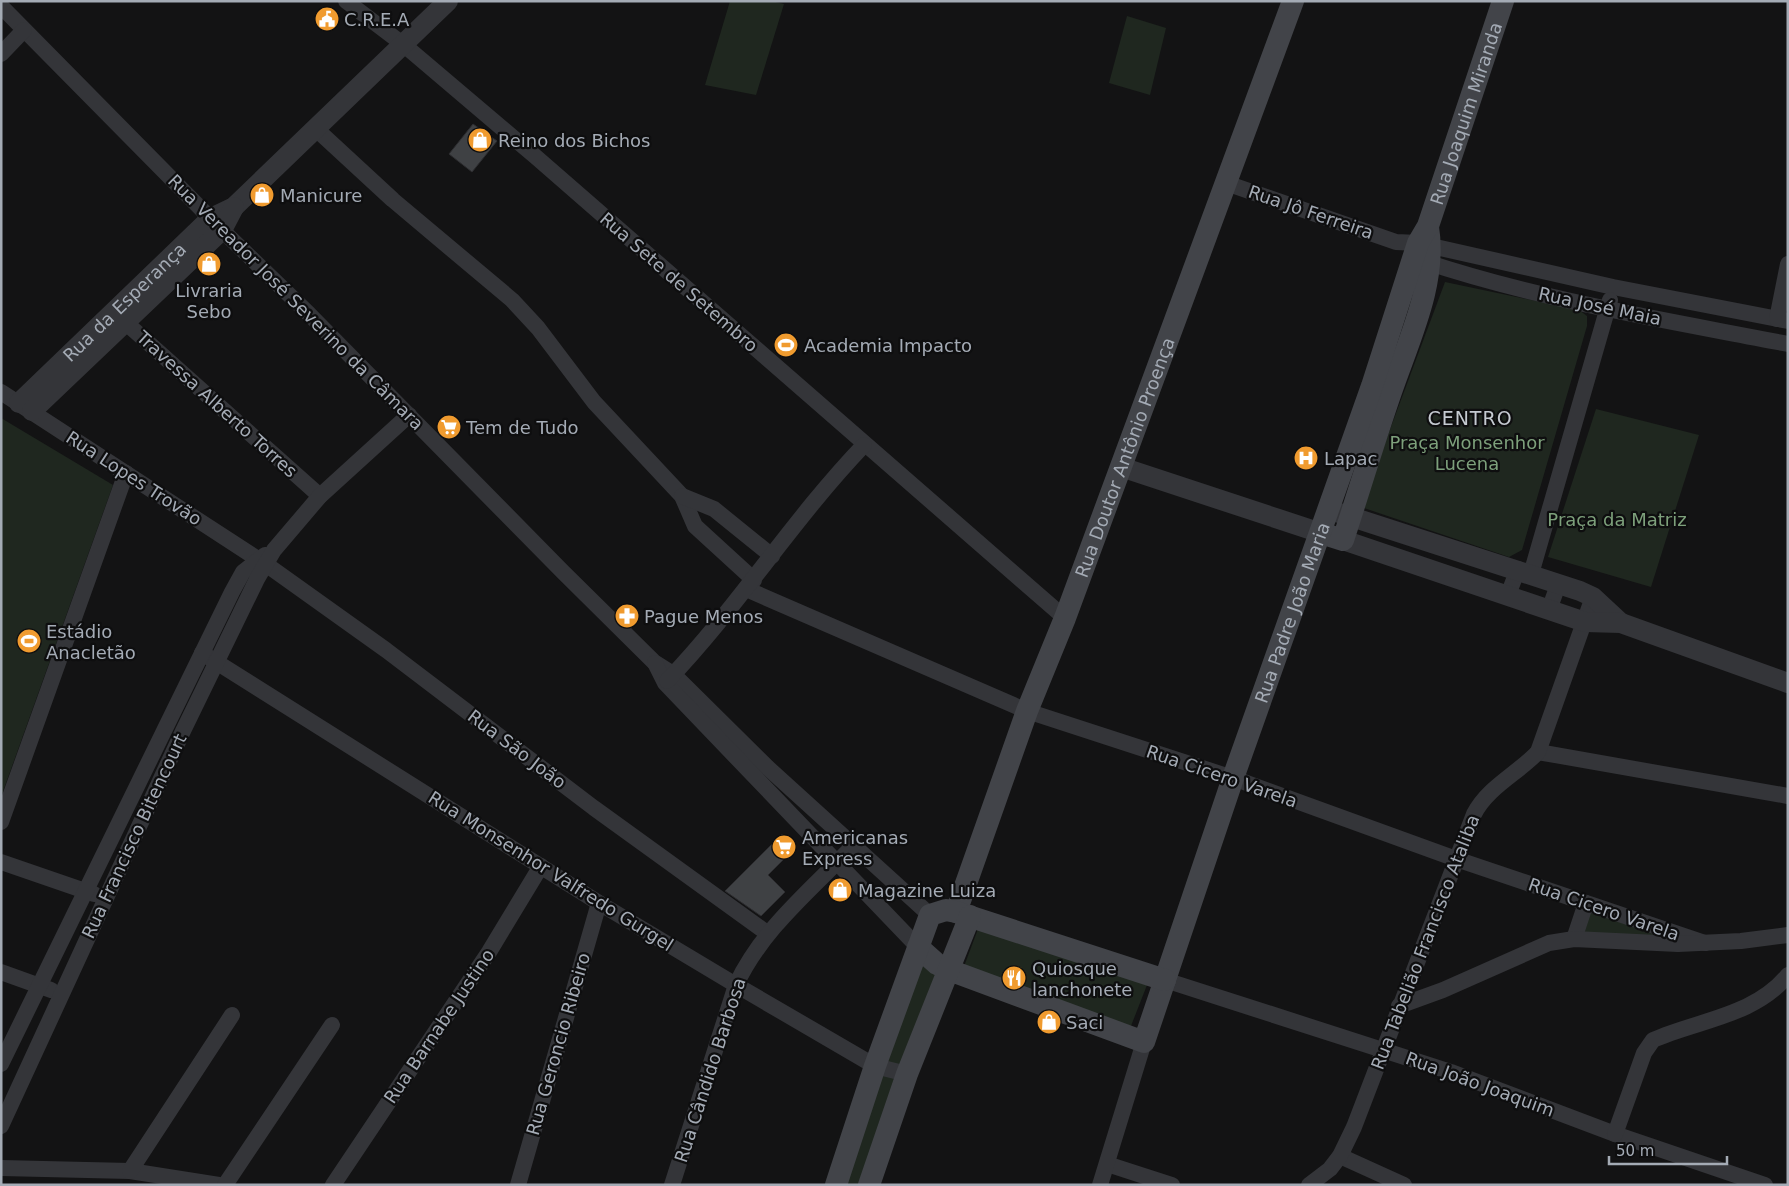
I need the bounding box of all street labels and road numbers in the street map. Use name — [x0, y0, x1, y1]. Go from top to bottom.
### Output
street label: Rua Joaquim Miranda — [1425, 19, 1506, 207]
street label: Rua Vereador José Severino da Câmara — [164, 170, 428, 434]
street label: Rua Jô Ferreira — [1246, 181, 1376, 243]
street label: Rua Sete de Setembro — [596, 208, 762, 356]
street label: Rua da Esperança — [58, 238, 190, 366]
street label: Rua José Maia — [1537, 283, 1663, 329]
street label: Travessa Alberto Torres — [132, 326, 302, 482]
street label: Rua Doutor Antônio Proença — [1070, 334, 1178, 580]
street label: Rua Lopes Trovão — [62, 426, 206, 530]
street label: Rua Padre João Maria — [1250, 519, 1333, 706]
street label: Rua São João — [464, 705, 570, 793]
street label: Rua Francisco Bitencourt — [77, 730, 191, 942]
street label: Rua Cicero Varela — [1144, 740, 1300, 812]
street label: Rua Monsenhor Valfredo Gurgel — [425, 787, 677, 955]
street label: Rua Tabelião Francisco Ataliba — [1367, 811, 1483, 1073]
street label: Rua Cicero Varela — [1526, 873, 1682, 945]
street label: Rua Barnabe Justino — [380, 945, 498, 1107]
street label: Rua Geroncio Ribeiro — [522, 950, 594, 1138]
street label: Rua Cândido Barbosa — [670, 975, 750, 1165]
street label: Rua João Joaquim — [1403, 1047, 1557, 1121]

